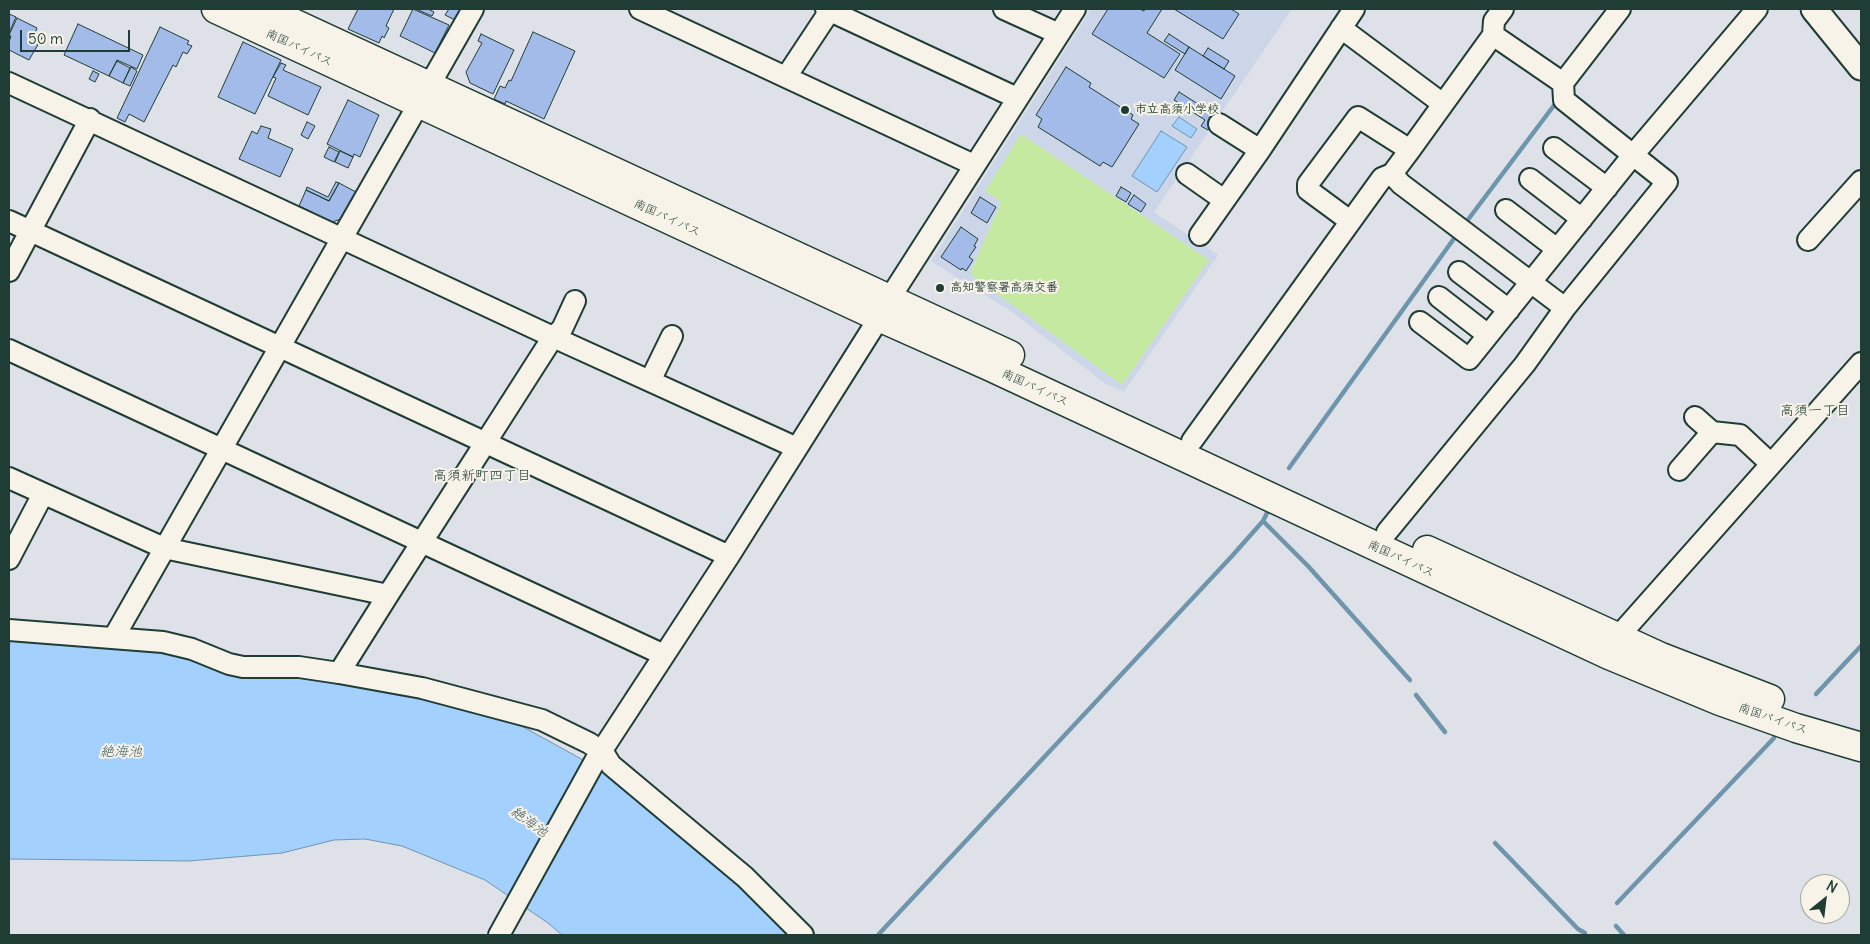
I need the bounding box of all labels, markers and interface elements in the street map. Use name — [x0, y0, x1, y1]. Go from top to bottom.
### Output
scale bar — [22, 20, 132, 52]
street label: 南国バイパス — [263, 26, 335, 70]
text: 50 m — [28, 29, 63, 48]
place label: 市立高須小学校 — [1135, 103, 1219, 117]
marker: 市立高須小学校 — [1119, 104, 1131, 116]
street label: 南国バイパス — [631, 196, 703, 240]
place label: 高知警察署高須交番 — [950, 281, 1058, 295]
marker: 高知警察署高須交番 — [934, 282, 946, 294]
street label: 南国バイパス — [999, 366, 1071, 410]
district label: 高須一丁目 — [1780, 403, 1850, 419]
district label: 高須新町四丁目 — [433, 468, 531, 484]
street label: 南国バイパス — [1365, 537, 1437, 581]
street label: 南国バイパス — [1737, 700, 1809, 738]
water label: 絶海池 — [100, 744, 142, 760]
water label: 絶海池 — [507, 803, 551, 841]
north arrow — [1800, 874, 1850, 924]
text: N — [1823, 877, 1840, 897]

